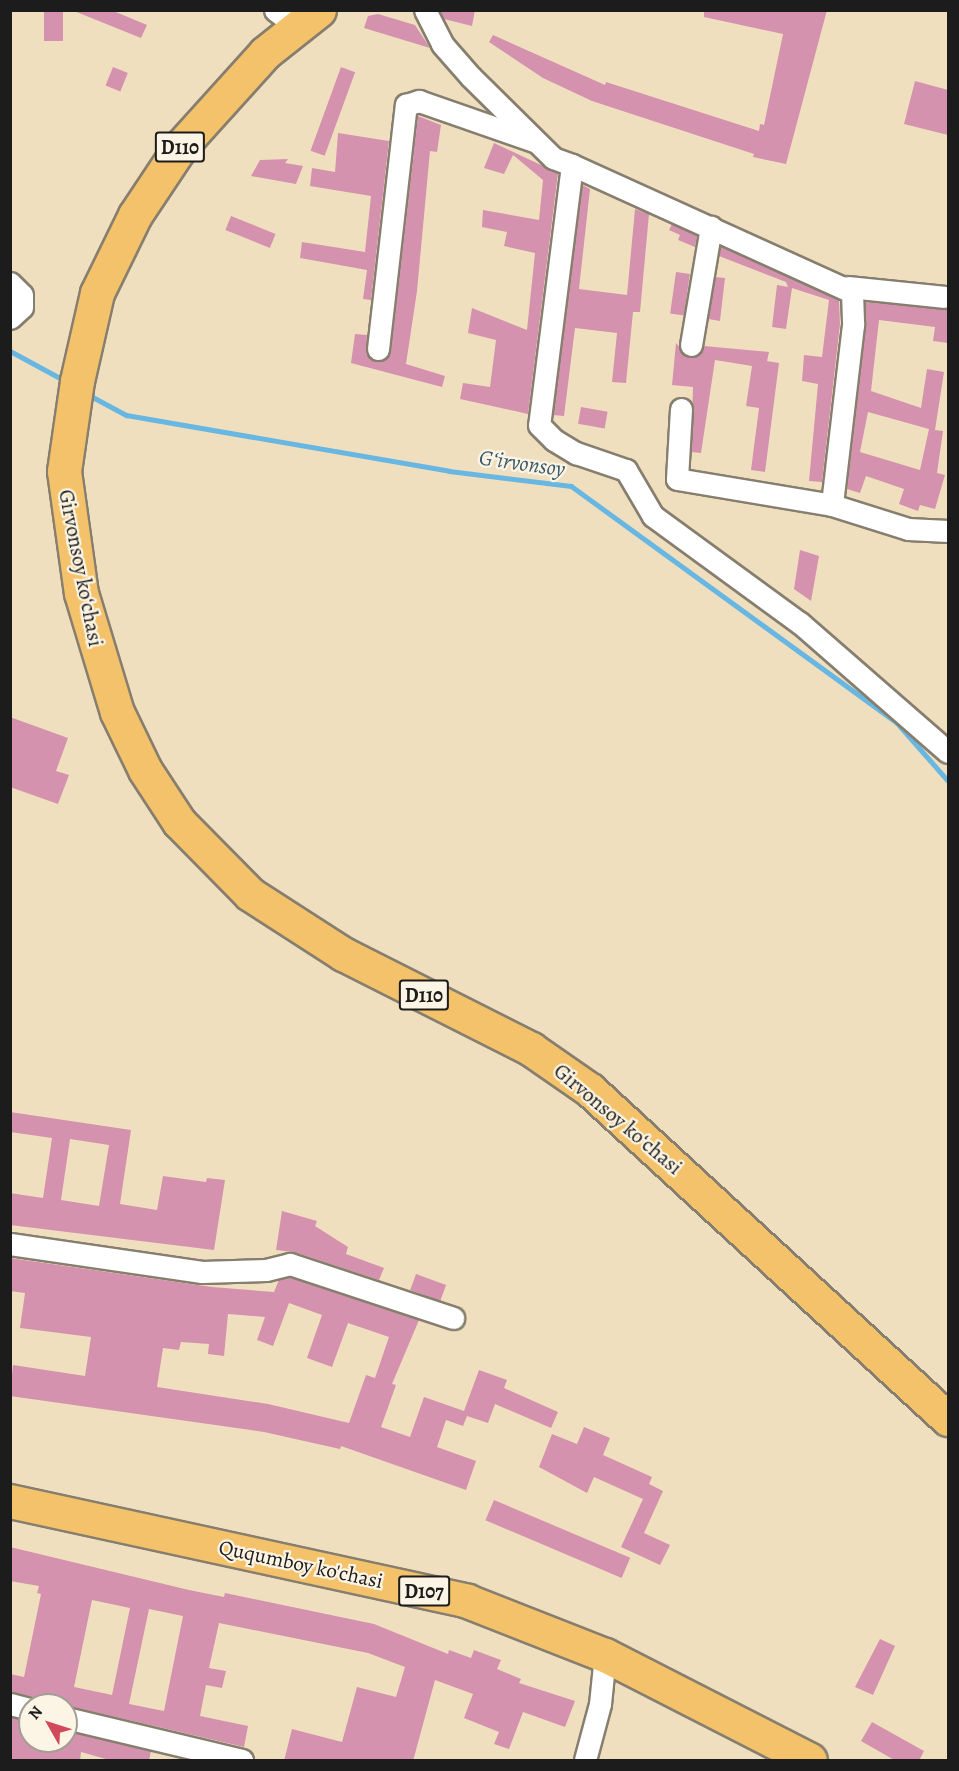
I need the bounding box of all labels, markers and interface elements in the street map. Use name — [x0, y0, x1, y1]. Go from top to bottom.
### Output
road number: D110 — [154, 130, 206, 164]
water label: G‘irvonsoy — [477, 445, 567, 483]
street label: Girvonsoy koʻchasi — [53, 487, 109, 649]
road number: D110 — [398, 978, 450, 1012]
street label: Girvonsoy koʻchasi — [549, 1058, 687, 1180]
street label: Ququmboy ko'chasi — [217, 1534, 385, 1594]
road number: D107 — [397, 1574, 451, 1608]
north arrow — [18, 1693, 78, 1753]
text: N — [23, 1701, 48, 1724]

